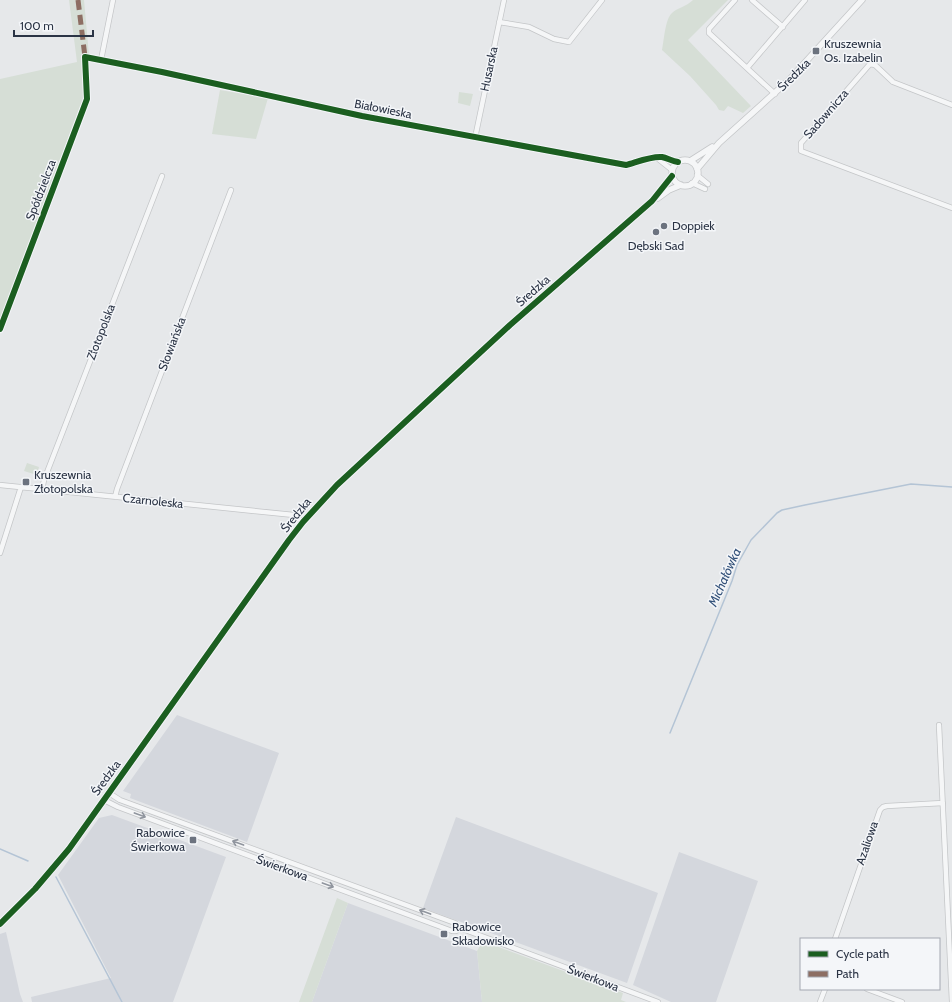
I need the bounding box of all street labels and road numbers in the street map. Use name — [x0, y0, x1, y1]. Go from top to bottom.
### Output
street label: Husarska — [476, 45, 501, 93]
street label: Średzka — [774, 55, 813, 94]
street label: Sadownicza — [800, 86, 851, 142]
street label: Białowieska — [353, 96, 413, 121]
street label: Spółdzielcza — [22, 157, 59, 222]
street label: Średzka — [513, 272, 553, 309]
street label: Złotopolska — [83, 302, 118, 362]
street label: Słowiańska — [154, 315, 189, 373]
street label: Czarnoleska — [122, 490, 184, 511]
street label: Średzka — [277, 494, 314, 535]
street label: Średzka — [88, 757, 124, 798]
street label: Azaliowa — [852, 819, 881, 867]
street label: Świerkowa — [254, 851, 310, 884]
street label: Świerkowa — [565, 961, 621, 994]

